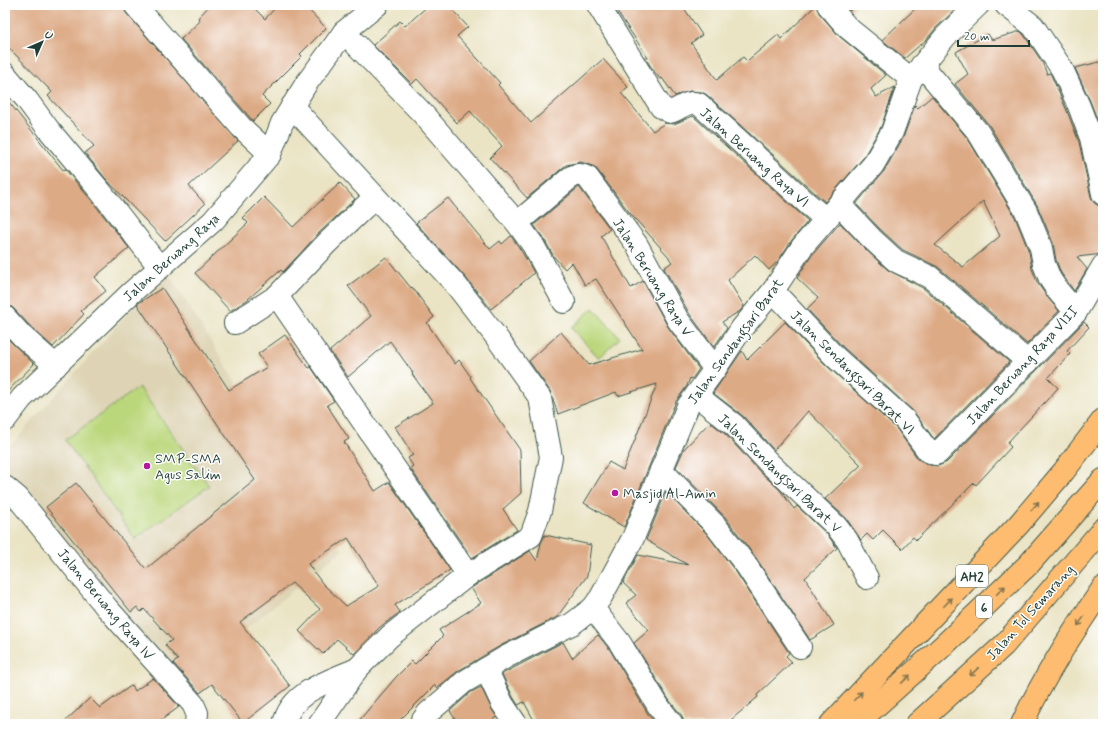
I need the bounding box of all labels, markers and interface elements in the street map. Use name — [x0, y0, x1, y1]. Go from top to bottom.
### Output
north arrow — [22, 22, 62, 62]
scale bar — [958, 22, 1029, 48]
text: U — [41, 28, 56, 43]
text: 20 m — [964, 29, 990, 45]
street label: Jalan Beruang Raya VI — [696, 104, 813, 212]
street label: Jalan Beruang Raya — [120, 210, 224, 306]
street label: Jalan Beruang Raya V — [608, 215, 696, 340]
street label: Jalan Sendangsari Barat — [684, 274, 790, 409]
street label: Jalan Beruang Raya VIII — [963, 302, 1083, 429]
street label: Jalan Sendangsari Barat VI — [785, 307, 918, 440]
street label: Jalan Sendangsari Barat V — [712, 410, 845, 539]
place label: SMP-SMA Agus Salim — [155, 450, 221, 484]
marker: SMP-SMA Agus Salim — [142, 461, 152, 471]
place label: Masjid Al-Amin — [623, 485, 716, 503]
marker: Masjid Al-Amin — [610, 488, 620, 498]
one-way arrow — [1031, 500, 1040, 511]
street label: Jalan Beruang Raya IV — [53, 545, 157, 664]
street label: Jalan Tol Semarang — [983, 561, 1079, 664]
road number: AH2 — [956, 565, 988, 587]
one-way arrow — [996, 586, 1006, 595]
road number: 6 — [976, 596, 992, 618]
one-way arrow — [943, 597, 952, 607]
one-way arrow — [1077, 615, 1085, 626]
one-way arrow — [969, 668, 979, 677]
one-way arrow — [901, 675, 911, 684]
one-way arrow — [853, 691, 863, 701]

